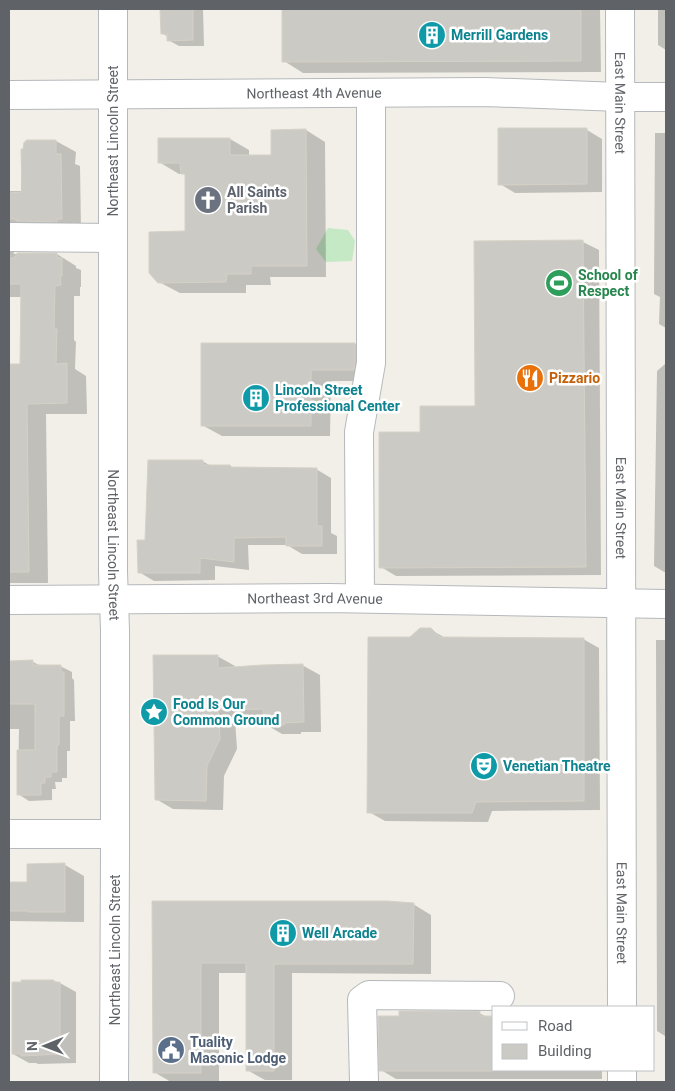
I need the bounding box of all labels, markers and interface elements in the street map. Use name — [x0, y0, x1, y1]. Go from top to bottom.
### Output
building icon: Merrill Gardens — [417, 20, 447, 50]
place label: Merrill Gardens — [451, 27, 548, 43]
street label: East Main Street — [612, 52, 628, 155]
street label: Northeast Lincoln Street — [105, 65, 121, 217]
street label: Northeast 4th Avenue — [246, 85, 382, 102]
place label: All Saints Parish — [227, 184, 287, 216]
church icon: All Saints Parish — [193, 185, 223, 215]
place label: School of Respect — [578, 267, 639, 299]
sports icon: School of Respect — [544, 268, 574, 298]
restaurant icon: Pizzario — [515, 363, 545, 393]
place label: Pizzario — [549, 370, 600, 386]
place label: Lincoln Street Professional Center — [275, 382, 400, 414]
building icon: Lincoln Street Professional Center — [241, 383, 271, 413]
street label: East Main Street — [613, 457, 629, 560]
street label: Northeast Lincoln Street — [105, 469, 123, 621]
street label: Northeast 3rd Avenue — [247, 590, 383, 607]
place label: Food Is Our Common Ground — [173, 696, 280, 728]
place icon: Food Is Our Common Ground — [139, 697, 169, 727]
theatre icon: Venetian Theatre — [469, 751, 499, 781]
place label: Venetian Theatre — [503, 758, 611, 774]
street label: East Main Street — [614, 862, 630, 965]
street label: Northeast Lincoln Street — [107, 874, 123, 1026]
building icon: Well Arcade — [268, 918, 298, 948]
place label: Well Arcade — [302, 925, 378, 941]
legend — [492, 1006, 655, 1071]
text: Road — [538, 1017, 572, 1035]
north arrow — [20, 1021, 70, 1071]
place label: Tuality Masonic Lodge — [190, 1034, 287, 1066]
public building icon: Tuality Masonic Lodge — [156, 1035, 186, 1065]
text: N — [24, 1041, 40, 1051]
text: Building — [538, 1042, 592, 1060]

